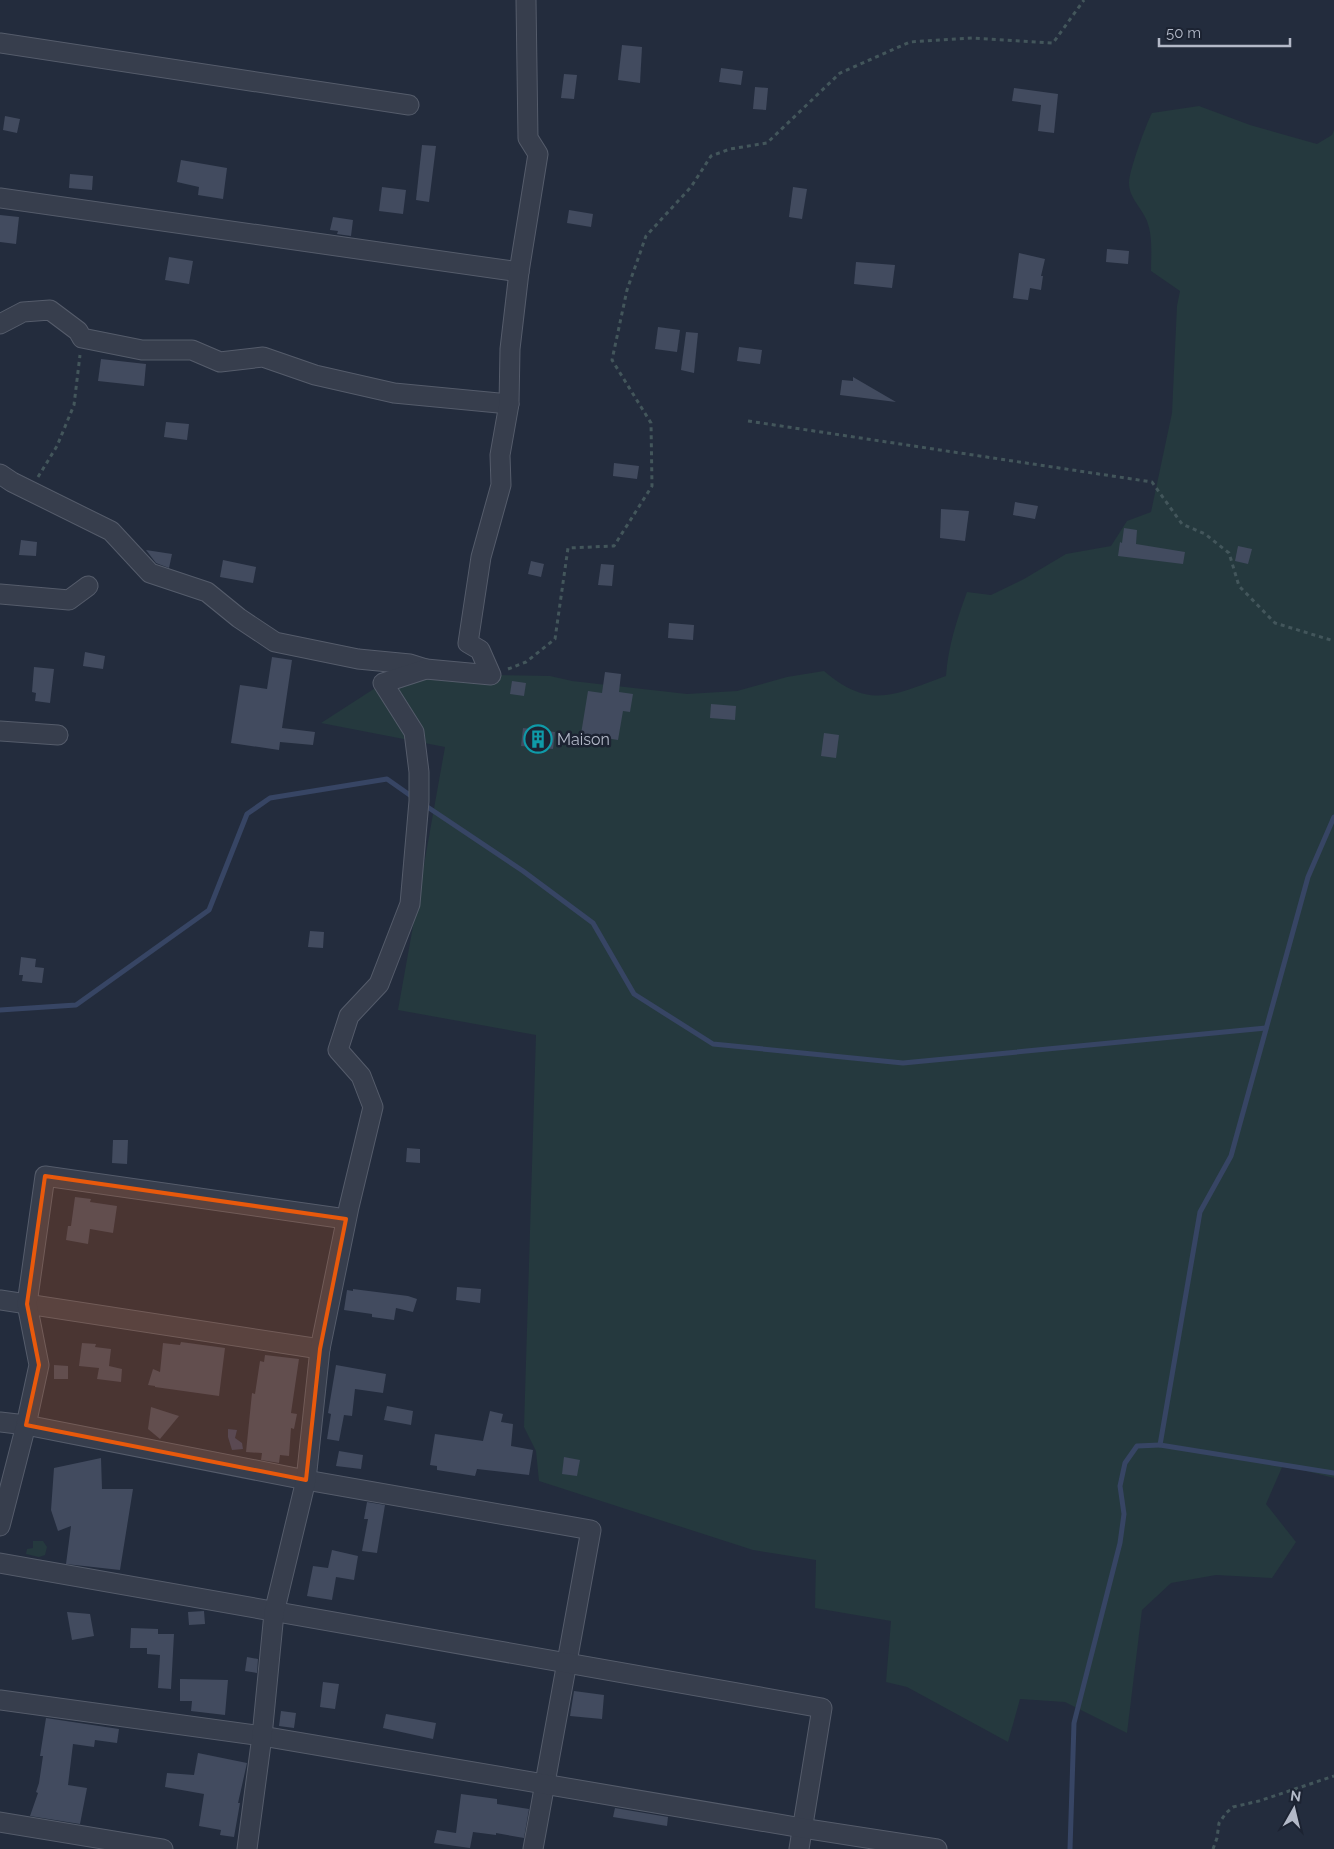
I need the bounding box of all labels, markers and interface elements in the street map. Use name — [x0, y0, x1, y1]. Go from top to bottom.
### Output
scale bar — [1159, 15, 1290, 47]
text: 50 m — [1166, 24, 1201, 42]
building icon: Maison — [523, 724, 553, 754]
place label: Maison — [557, 730, 610, 749]
north arrow — [1269, 1784, 1319, 1834]
text: N — [1289, 1787, 1302, 1805]

